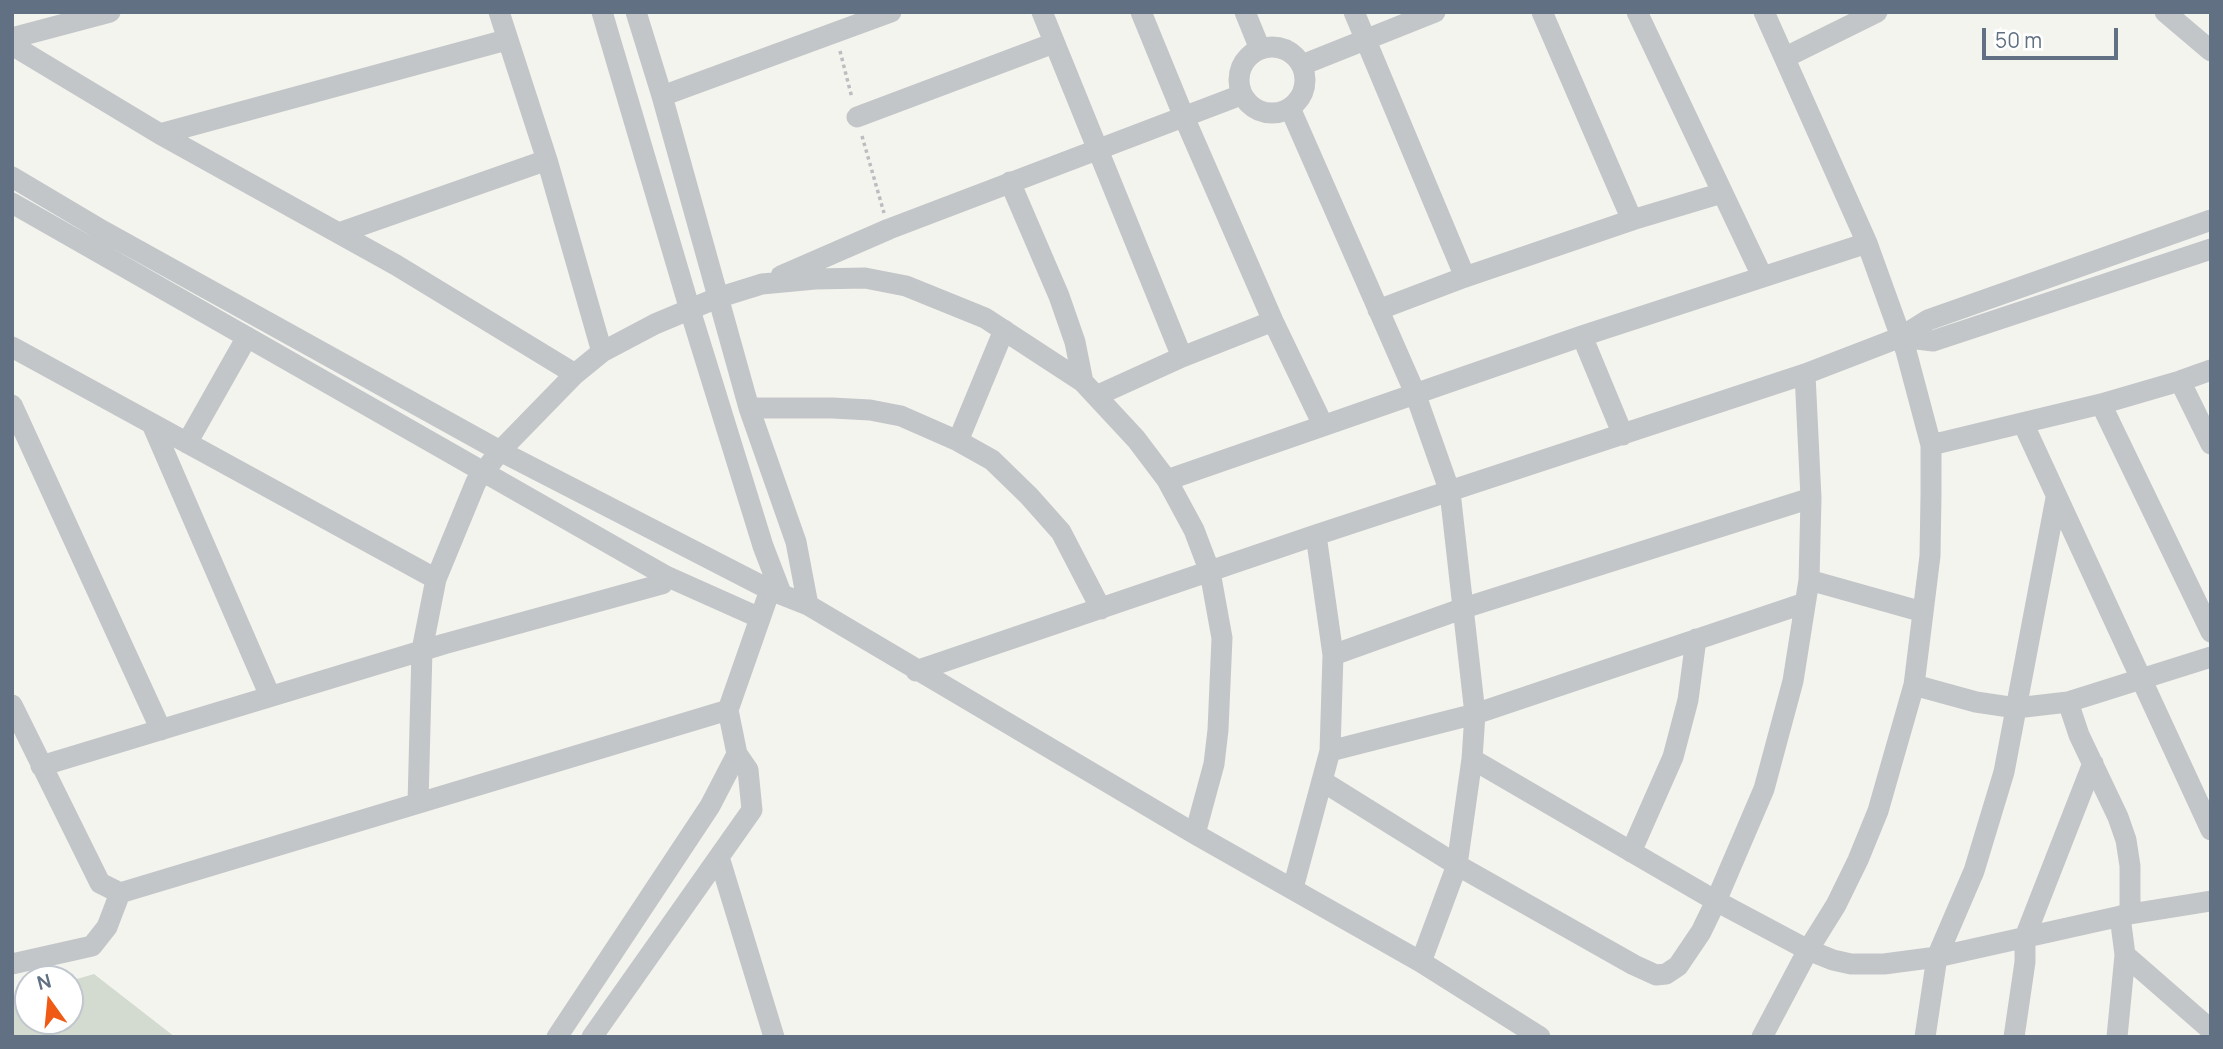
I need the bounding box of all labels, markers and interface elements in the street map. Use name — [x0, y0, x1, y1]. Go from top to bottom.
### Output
scale bar — [1985, 14, 2122, 58]
text: 50 m — [1995, 26, 2042, 54]
north arrow — [14, 965, 84, 1035]
text: N — [34, 967, 54, 996]

